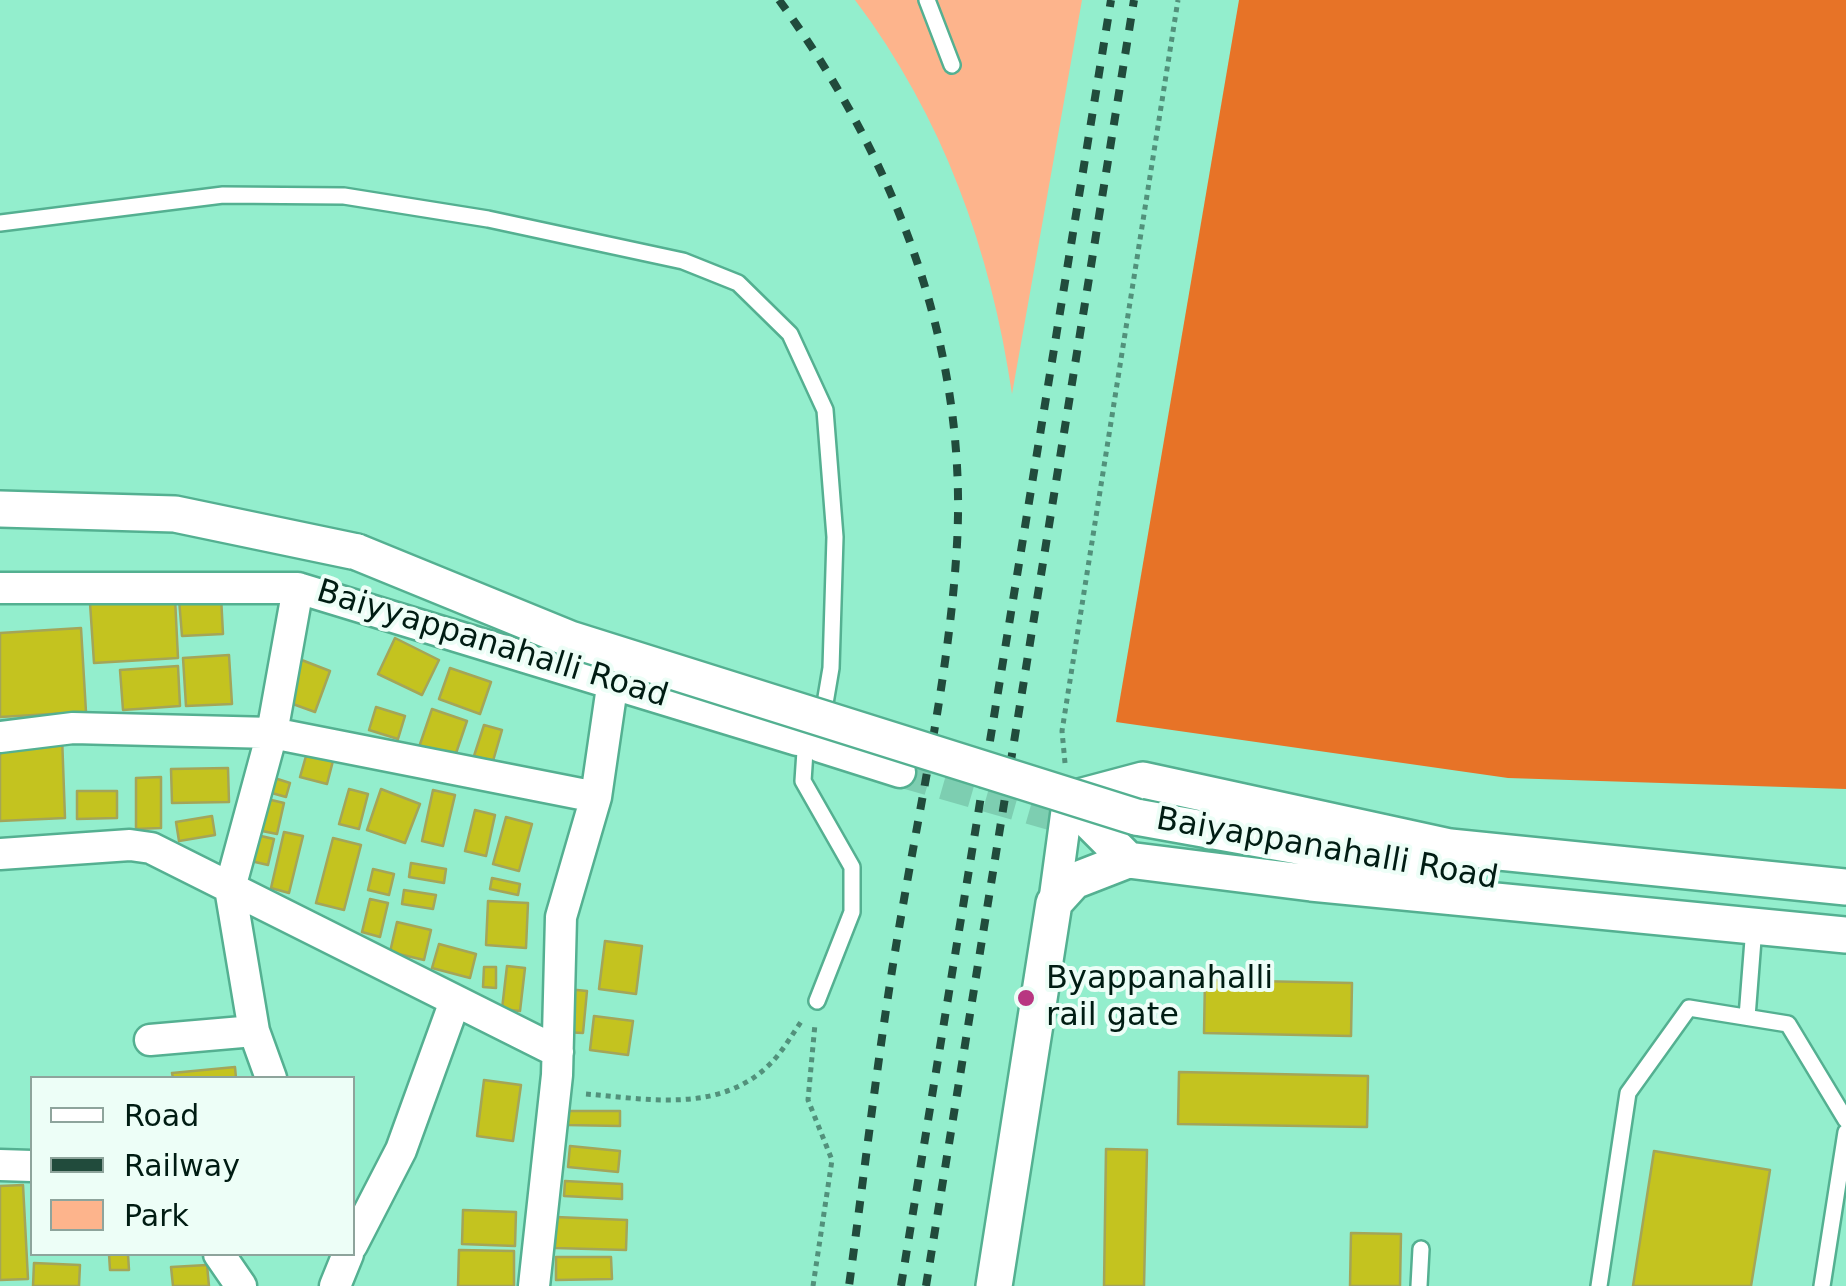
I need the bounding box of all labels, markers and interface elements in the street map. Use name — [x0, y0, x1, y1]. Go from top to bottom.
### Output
street label: Baiyyappanahalli Road — [312, 573, 672, 717]
street label: Baiyappanahalli Road — [1153, 801, 1501, 899]
place label: Byappanahalli rail gate — [1046, 961, 1273, 1036]
marker: Byappanahalli rail gate — [1015, 987, 1037, 1009]
legend — [30, 1076, 355, 1256]
text: Road — [124, 1098, 199, 1133]
text: Railway — [124, 1148, 240, 1183]
text: Park — [124, 1198, 189, 1233]

